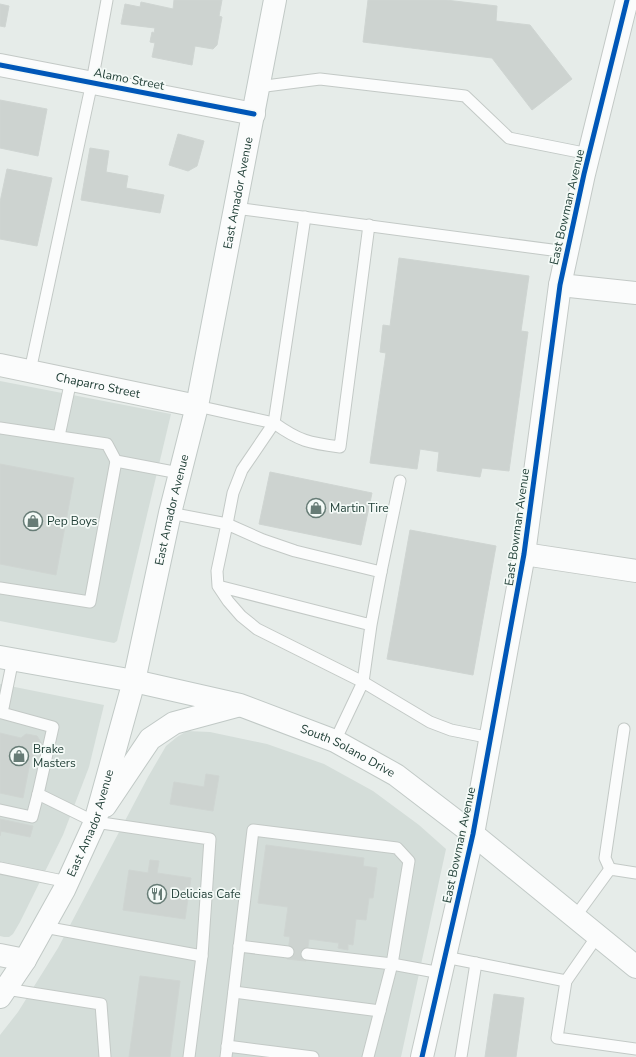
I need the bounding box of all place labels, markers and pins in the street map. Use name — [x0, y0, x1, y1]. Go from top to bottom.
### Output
shop icon: Martin Tire — [305, 497, 327, 519]
place label: Martin Tire — [330, 500, 389, 516]
shop icon: Pep Boys — [22, 510, 44, 532]
place label: Pep Boys — [47, 513, 98, 529]
place label: Brake Masters — [33, 741, 76, 771]
shop icon: Brake Masters — [8, 745, 30, 767]
restaurant icon: Delicias Cafe — [146, 883, 168, 905]
place label: Delicias Cafe — [171, 886, 241, 902]

